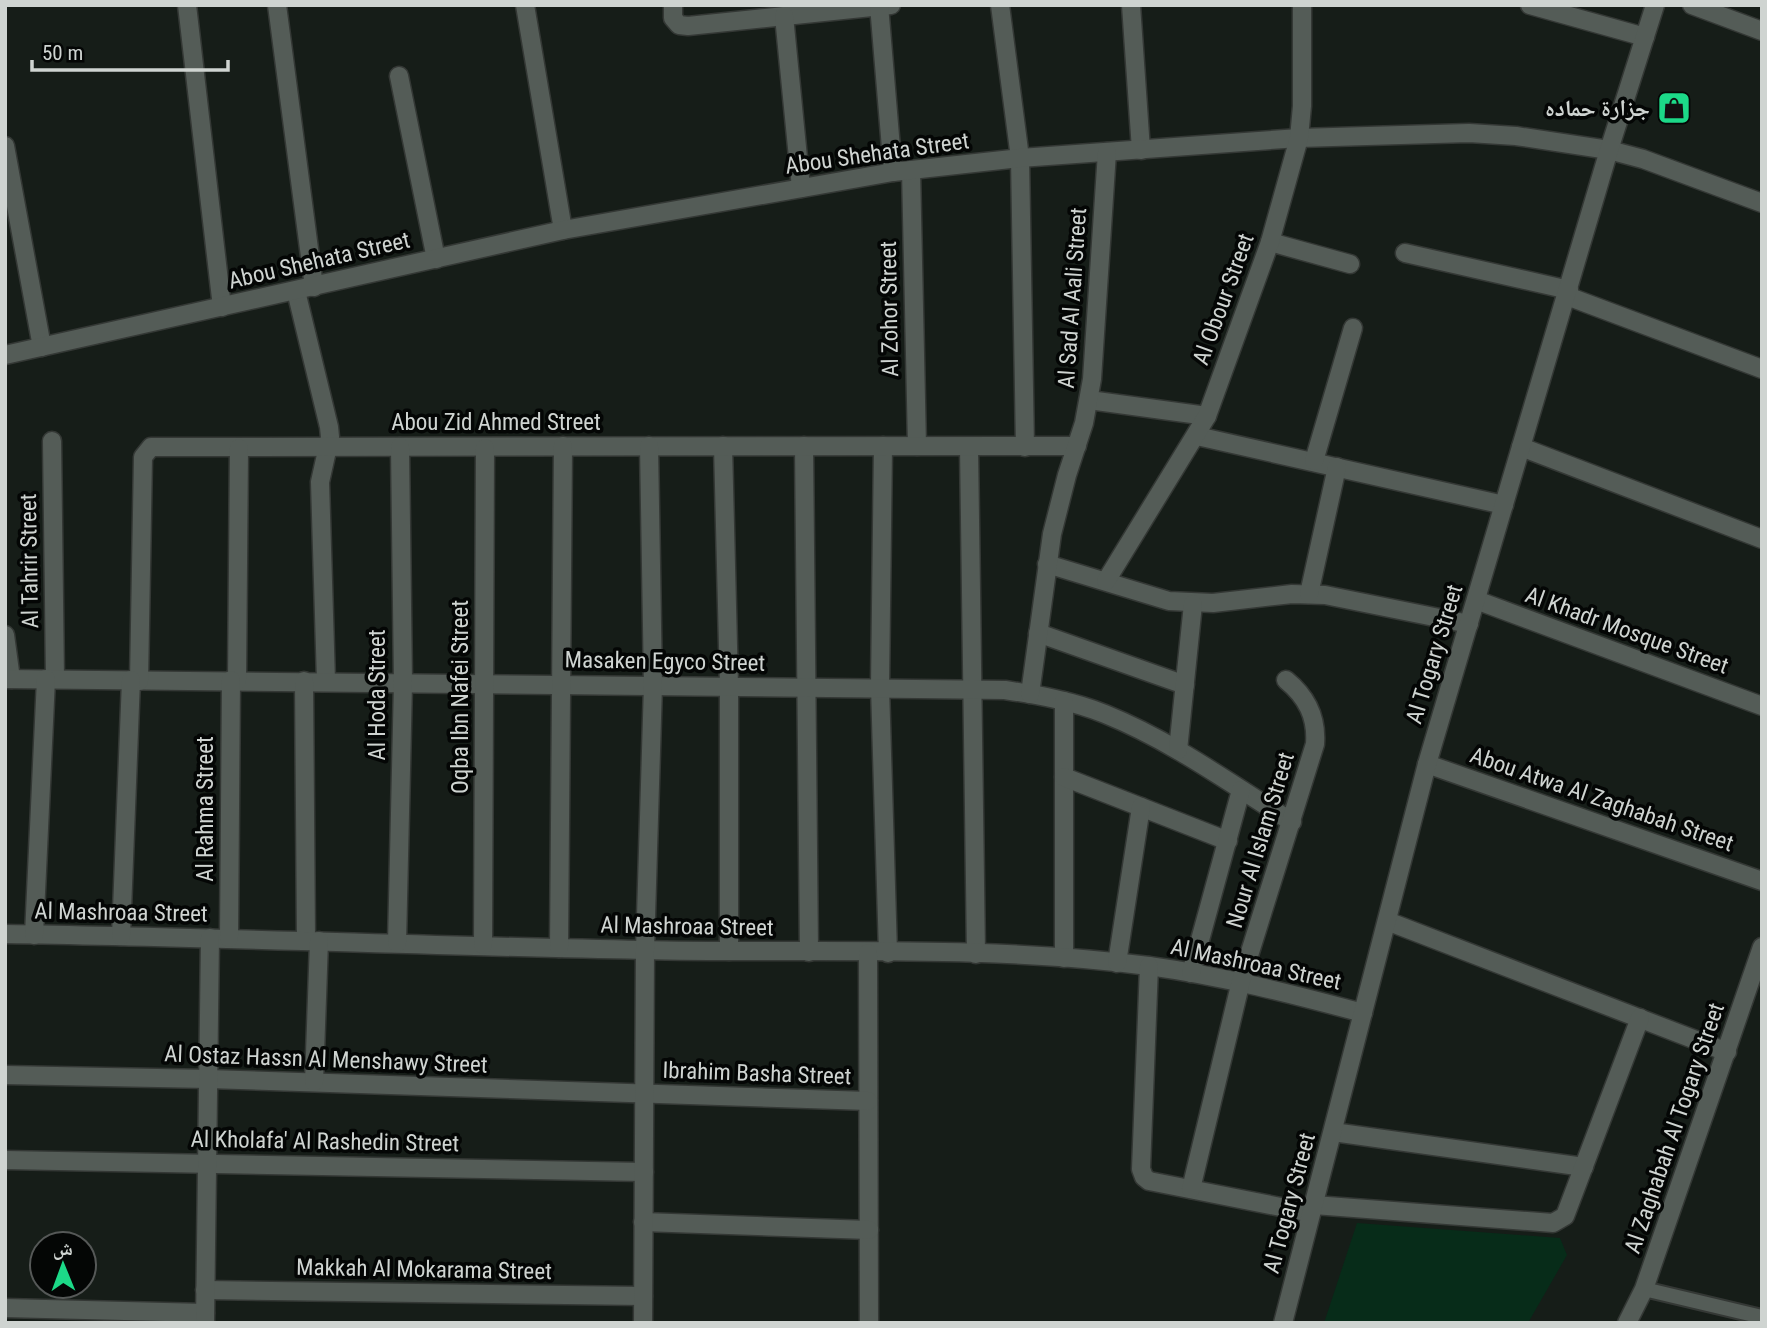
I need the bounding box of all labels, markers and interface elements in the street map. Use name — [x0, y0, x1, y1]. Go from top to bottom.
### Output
scale bar — [32, 28, 228, 72]
text: 50 m — [42, 41, 83, 65]
shop icon: جزارة حماده — [1655, 89, 1693, 127]
place label: جزارة حماده — [1545, 95, 1650, 122]
street label: Abou Shehata Street — [783, 127, 971, 180]
street label: Al Sad Al Aali Street — [1053, 207, 1092, 389]
street label: Abou Shehata Street — [226, 226, 413, 295]
street label: Al Obour Street — [1187, 230, 1260, 369]
street label: Al Zohor Street — [875, 241, 904, 377]
street label: Abou Zid Ahmed Street — [391, 409, 601, 436]
street label: Al Tahrir Street — [15, 493, 44, 629]
street label: Al Togary Street — [1401, 581, 1468, 727]
street label: Al Khadr Mosque Street — [1522, 581, 1732, 680]
street label: Oqba Ibn Nafei Street — [447, 600, 474, 794]
street label: Al Hoda Street — [364, 629, 391, 761]
street label: Masaken Egyco Street — [564, 646, 766, 677]
street label: Al Rahma Street — [192, 736, 219, 882]
street label: Abou Atwa Al Zaghabah Street — [1467, 742, 1737, 857]
street label: Nour Al Islam Street — [1221, 749, 1300, 931]
street label: Al Mashroaa Street — [34, 897, 208, 928]
street label: Al Mashroaa Street — [600, 911, 774, 942]
street label: Al Mashroaa Street — [1168, 933, 1343, 996]
street label: Al Zaghabah Al Togary Street — [1619, 999, 1730, 1257]
street label: Al Ostaz Hassn Al Menshawy Street — [164, 1040, 488, 1079]
street label: Ibrahim Basha Street — [662, 1057, 852, 1090]
street label: Al Kholafa' Al Rashedin Street — [190, 1126, 459, 1157]
street label: Al Togary Street — [1258, 1130, 1321, 1276]
north arrow — [28, 1230, 98, 1300]
text: ش — [52, 1237, 73, 1260]
street label: Makkah Al Mokarama Street — [296, 1254, 552, 1285]

